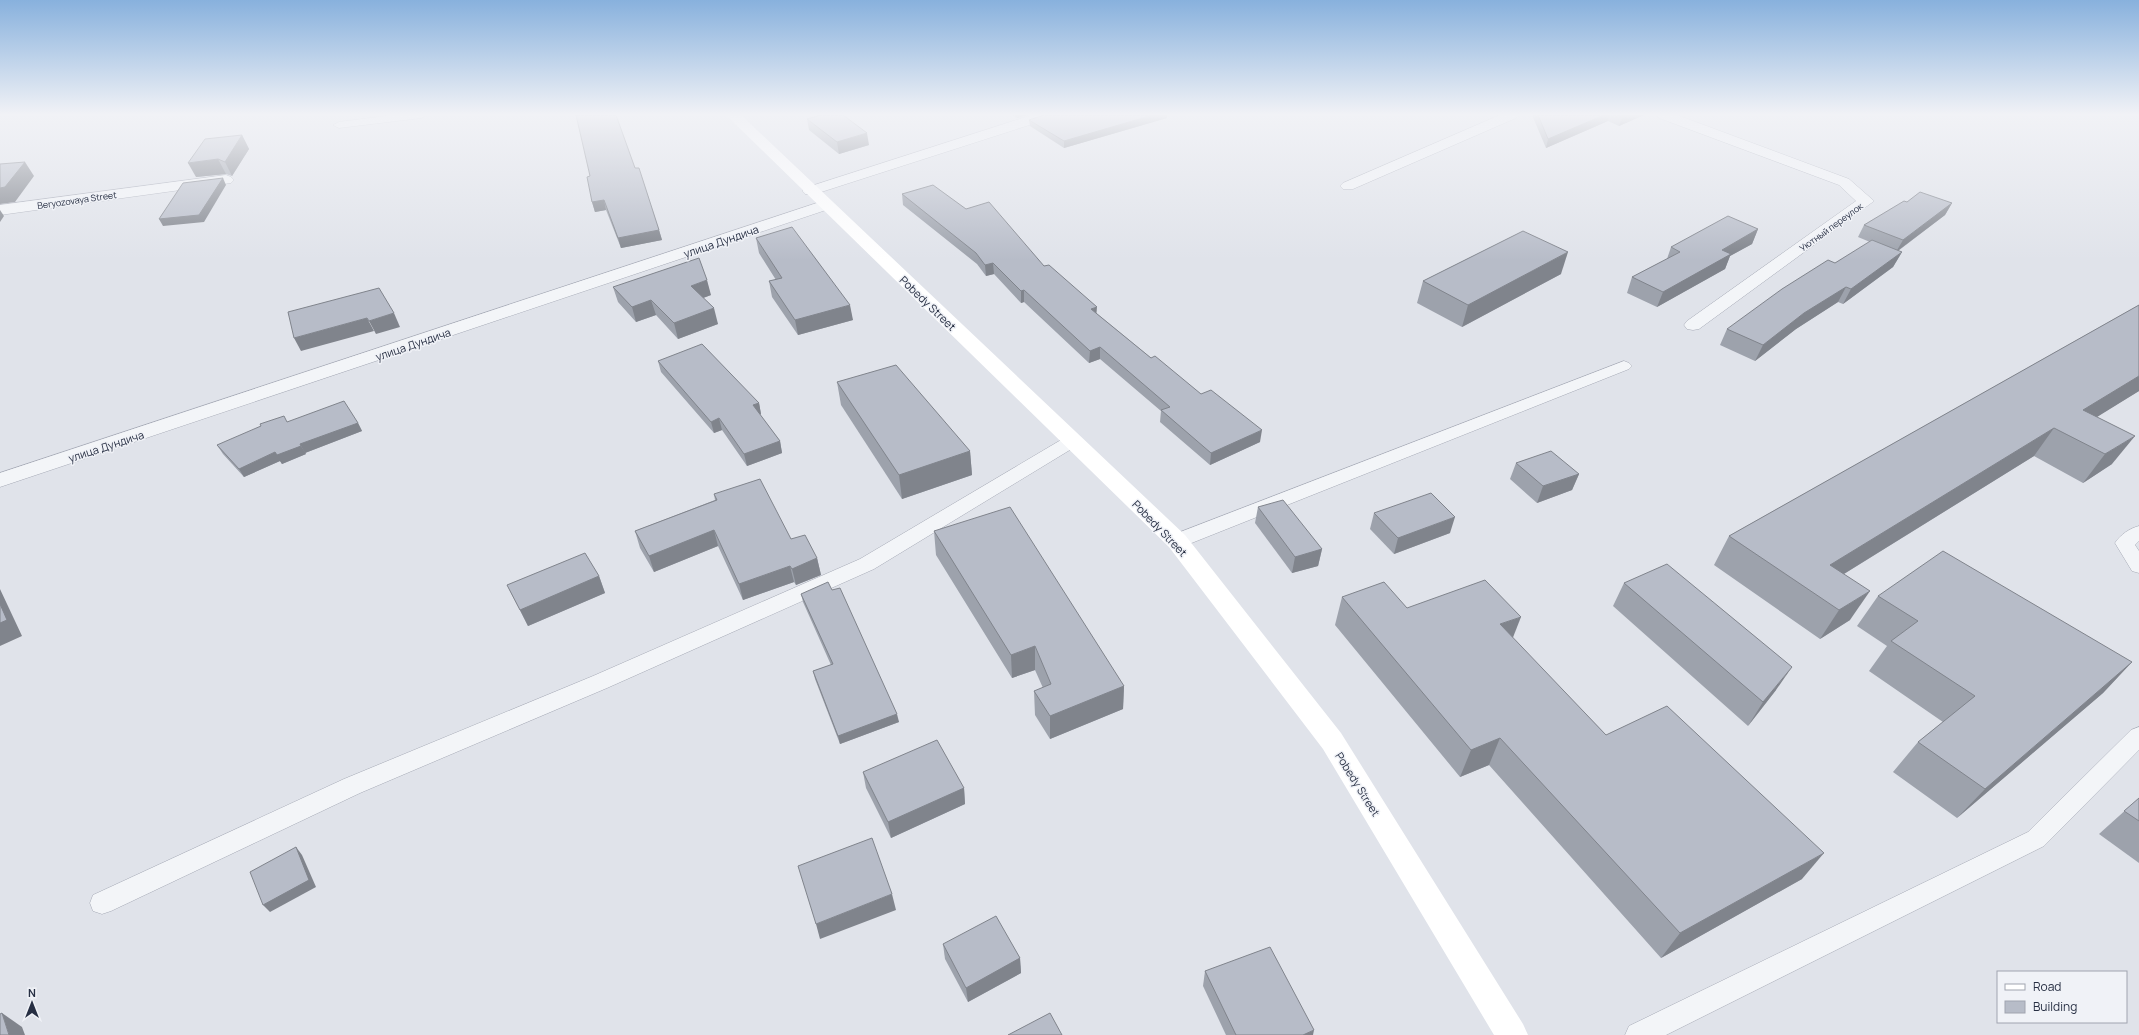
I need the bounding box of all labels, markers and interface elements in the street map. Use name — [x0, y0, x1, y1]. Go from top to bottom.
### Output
street label: Beryozovaya Street — [36, 188, 118, 212]
street label: Уютный переулок — [1797, 199, 1866, 255]
street label: улица Дундича — [681, 221, 761, 261]
street label: Pobedy Street — [897, 272, 959, 334]
street label: улица Дундича — [373, 324, 453, 364]
street label: улица Дундича — [66, 427, 146, 465]
street label: Pobedy Street — [1129, 497, 1191, 559]
street label: Pobedy Street — [1332, 749, 1384, 819]
legend — [1997, 971, 2127, 1023]
text: Road — [2033, 978, 2061, 995]
north arrow — [12, 983, 52, 1023]
text: N — [28, 985, 36, 1000]
text: Building — [2033, 998, 2077, 1015]

